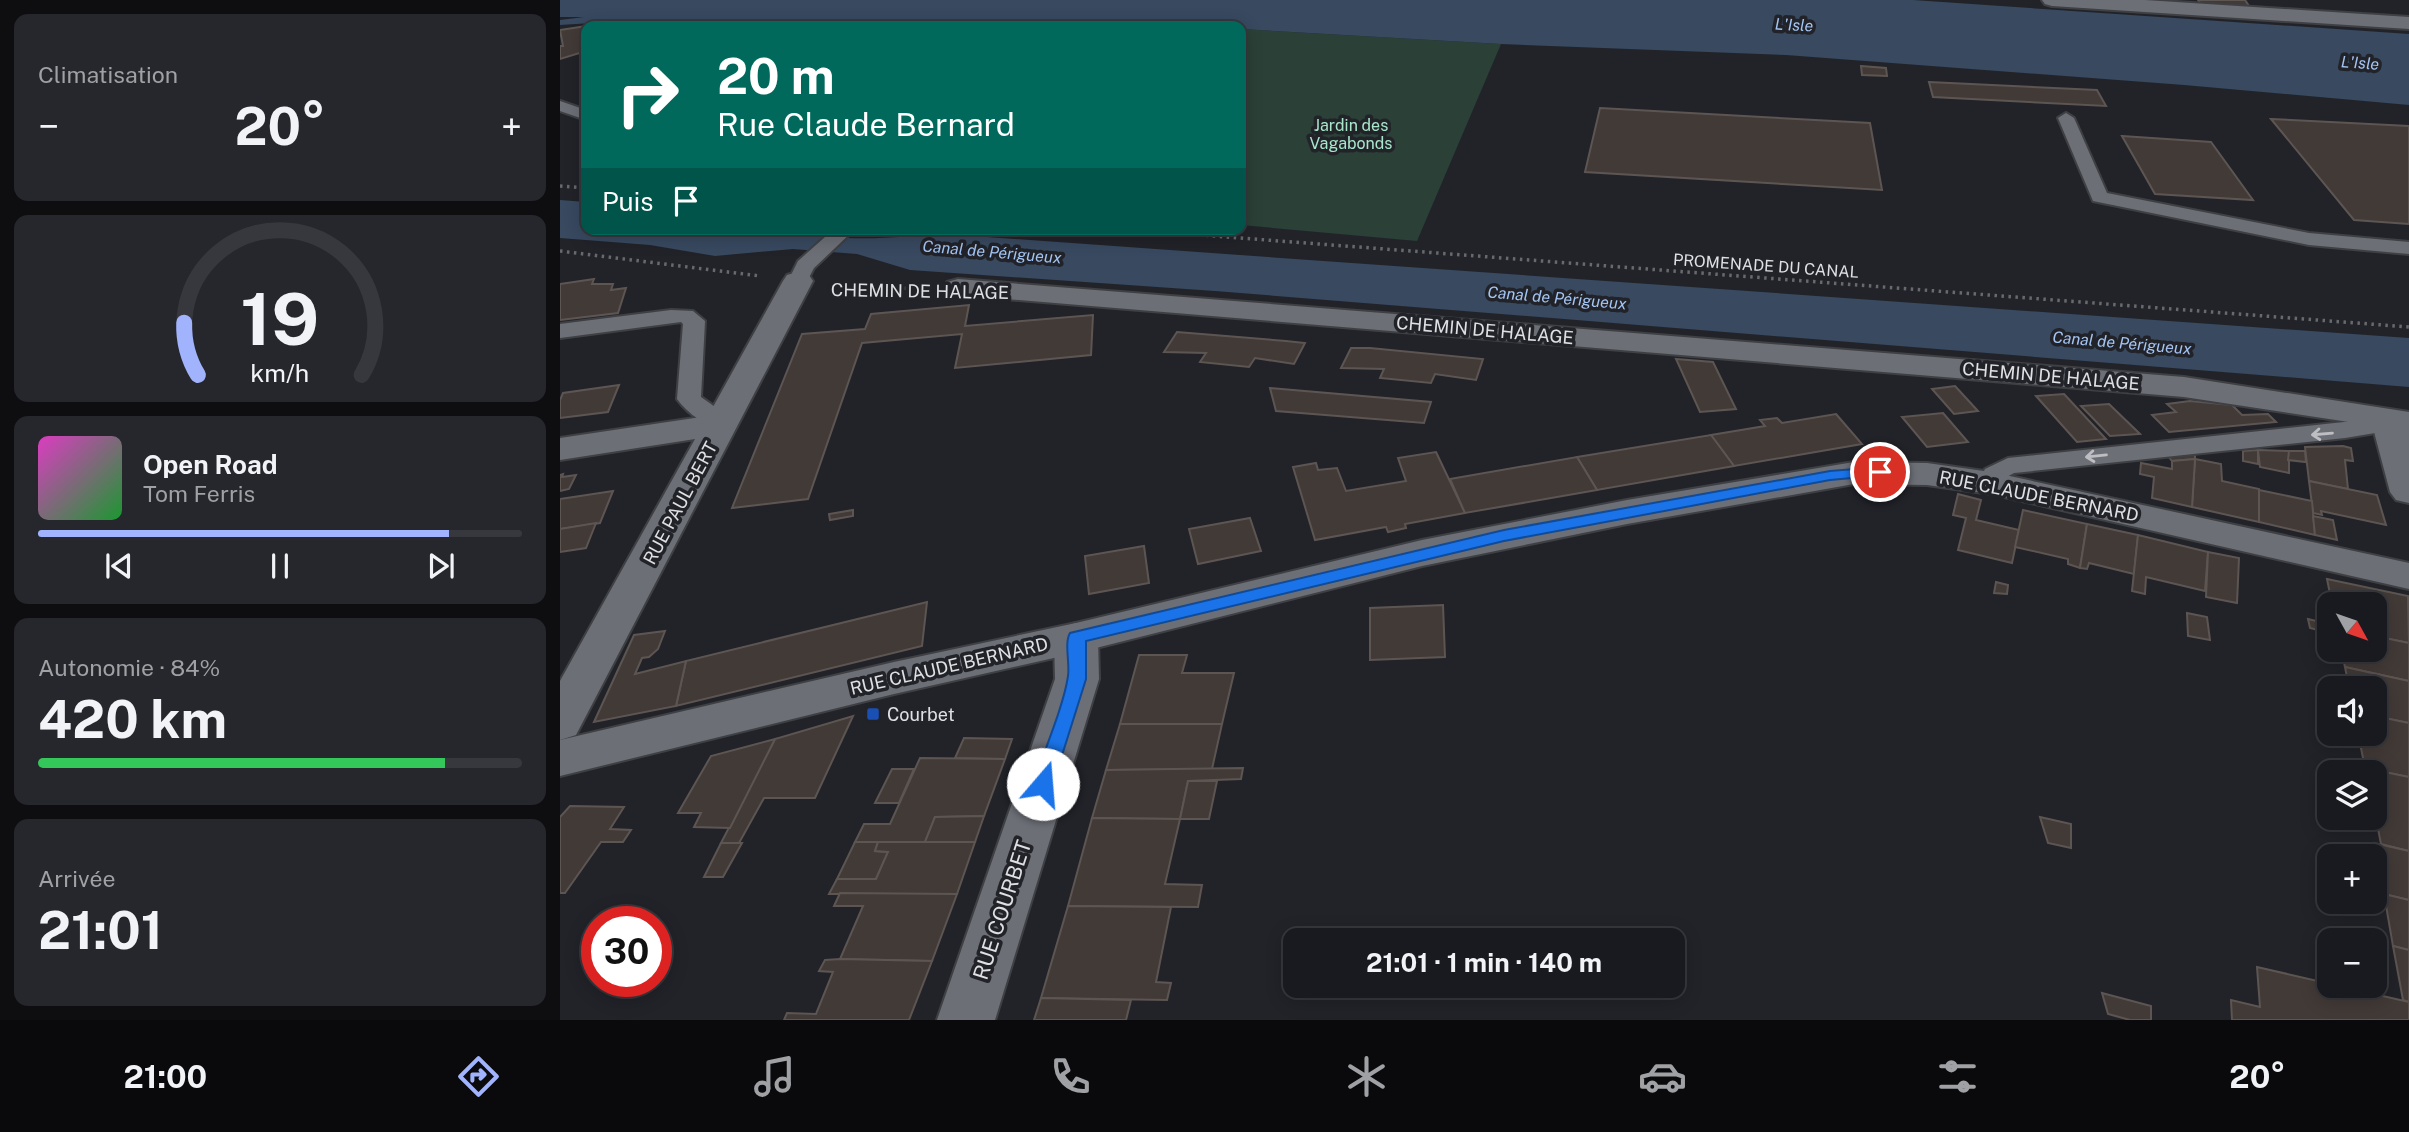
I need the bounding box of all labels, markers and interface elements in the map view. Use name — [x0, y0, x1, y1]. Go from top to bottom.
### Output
water label: L'Isle — [1774, 15, 1814, 36]
text: 20 m — [717, 47, 835, 105]
icon: right — [602, 49, 693, 140]
water label: L'Isle — [2340, 52, 2380, 74]
text: Climatisation — [38, 61, 178, 88]
text: 20° — [234, 96, 326, 157]
text: − — [38, 104, 59, 149]
text: + — [501, 104, 522, 149]
text: Rue Claude Bernard — [717, 106, 1015, 143]
park label: Jardin des Vagabonds — [1310, 116, 1392, 153]
icon: arrive — [667, 182, 705, 220]
text: Puis — [602, 186, 653, 217]
water label: Canal de Périgueux — [922, 236, 1063, 268]
street label: PROMENADE DU CANAL — [1672, 250, 1860, 282]
text: 19 — [240, 276, 320, 361]
street label: CHEMIN DE HALAGE — [831, 279, 1009, 303]
water label: Canal de Périgueux — [1487, 282, 1628, 314]
street label: CHEMIN DE HALAGE — [1395, 312, 1575, 348]
water label: Canal de Périgueux — [2052, 327, 2193, 359]
text: km/h — [251, 358, 309, 388]
street label: CHEMIN DE HALAGE — [1961, 358, 2141, 394]
one-way arrow — [2311, 427, 2334, 440]
street label: RUE PAUL BERT — [639, 438, 721, 568]
pin — [1850, 442, 1910, 502]
text: Open Road — [143, 449, 278, 480]
one-way arrow — [2085, 450, 2108, 463]
icon: arrive — [1861, 453, 1899, 491]
street label: RUE CLAUDE BERNARD — [1938, 466, 2140, 526]
text: Tom Ferris — [143, 480, 255, 507]
icon: previous — [100, 547, 138, 585]
icon: pause — [261, 547, 299, 585]
icon: next — [422, 547, 460, 585]
north arrow — [2317, 592, 2387, 662]
map controls — [2317, 592, 2387, 998]
street label: RUE CLAUDE BERNARD — [848, 633, 1050, 699]
text: Autonomie · 84% — [38, 654, 220, 681]
button: sound — [2317, 676, 2387, 746]
text: 420 km — [38, 689, 227, 750]
place label: Courbet — [887, 704, 955, 725]
marker: Courbet — [865, 706, 881, 722]
position arrow — [1006, 747, 1080, 821]
button: layers — [2317, 760, 2387, 830]
street label: RUE COURBET — [968, 837, 1036, 983]
button: + — [2317, 844, 2387, 914]
text: Arrivée — [38, 865, 115, 892]
text: 21:01 — [38, 900, 163, 961]
speed limit sign: 30 — [581, 906, 672, 997]
button: − — [2317, 928, 2387, 998]
text: 21:01 · 1 min · 140 m — [1366, 947, 1602, 978]
icon: directions — [454, 1052, 503, 1101]
icon: music — [750, 1052, 799, 1101]
icon: phone — [1046, 1052, 1095, 1101]
icon: climate — [1342, 1052, 1391, 1101]
icon: car — [1638, 1052, 1687, 1101]
icon: filters — [1933, 1052, 1982, 1101]
text: 21:00 — [123, 1058, 207, 1095]
text: 20° — [2229, 1058, 2285, 1095]

